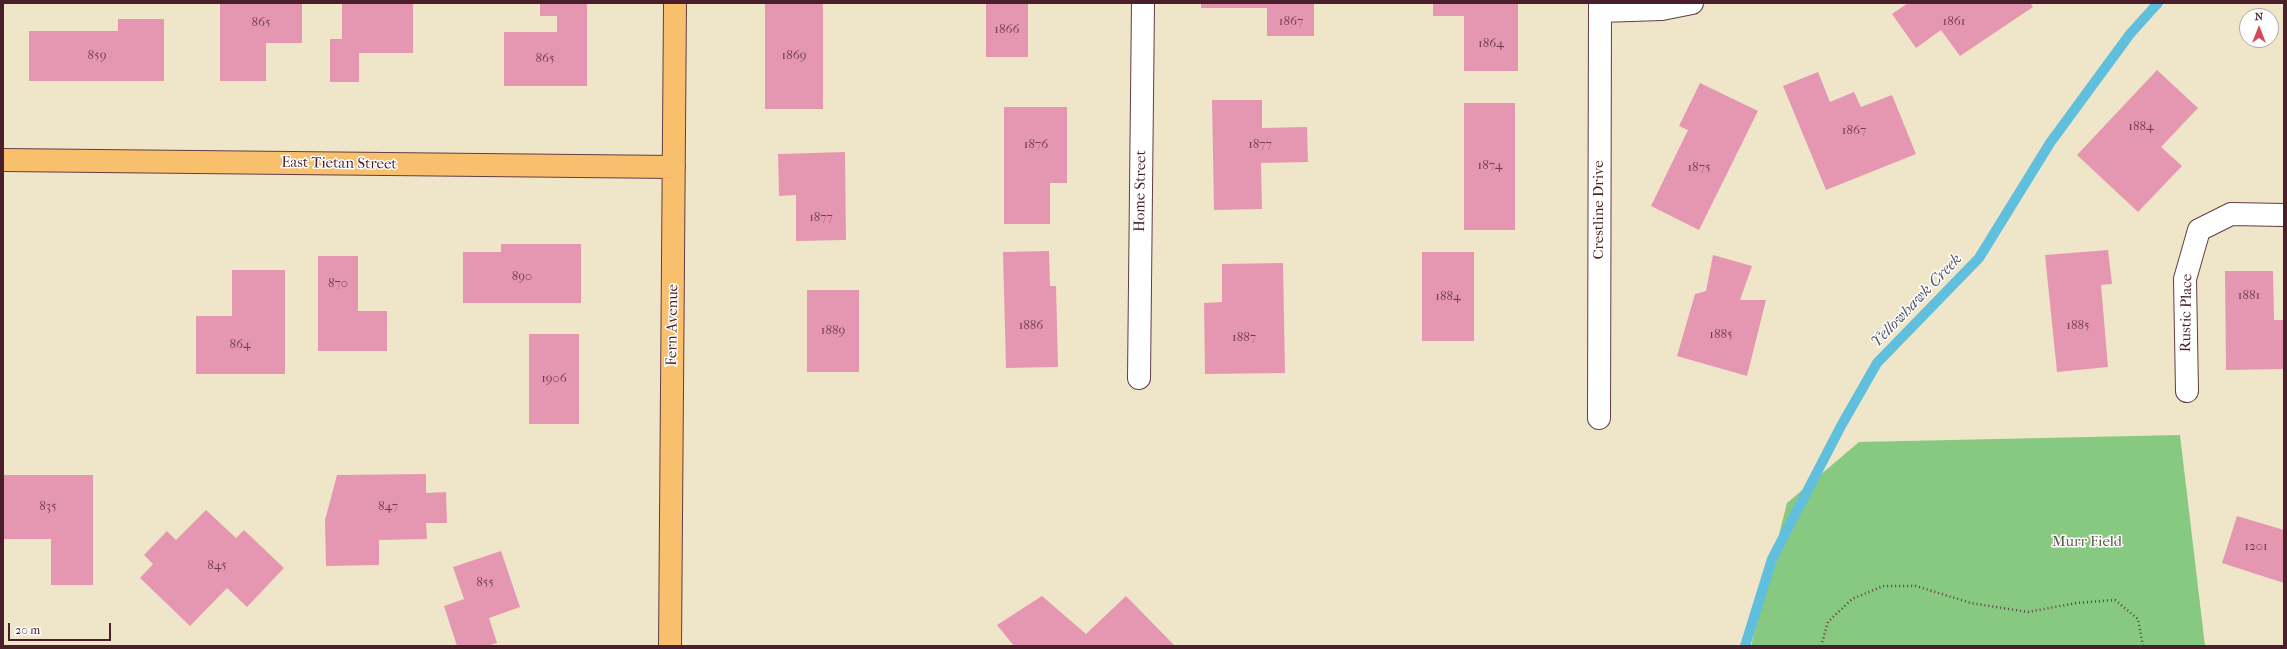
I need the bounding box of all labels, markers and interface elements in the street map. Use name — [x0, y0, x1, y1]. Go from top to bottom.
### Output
north arrow — [2239, 8, 2279, 48]
text: N — [2255, 10, 2263, 23]
house number: 1867 — [1279, 14, 1303, 30]
house number: 1861 — [1943, 14, 1965, 30]
house number: 865 — [251, 15, 271, 31]
house number: 1866 — [994, 22, 1020, 38]
house number: 1864 — [1478, 36, 1504, 52]
house number: 859 — [88, 48, 106, 64]
house number: 1869 — [781, 48, 807, 64]
house number: 865 — [535, 51, 555, 67]
house number: 1884 — [2128, 119, 2154, 135]
house number: 1867 — [1842, 123, 1866, 139]
house number: 1876 — [1024, 137, 1048, 153]
house number: 1877 — [1248, 137, 1272, 153]
street label: Home Street — [1131, 150, 1151, 232]
street label: East Tietan Street — [281, 154, 397, 174]
house number: 1874 — [1478, 158, 1502, 174]
street label: Crestline Drive — [1590, 160, 1608, 260]
house number: 1875 — [1687, 160, 1711, 176]
house number: 1877 — [809, 210, 833, 226]
water label: Yellowhawk Creek — [1868, 250, 1966, 352]
house number: 890 — [512, 269, 532, 285]
street label: Rustic Place — [2177, 274, 2197, 352]
house number: 870 — [328, 276, 348, 292]
street label: Fern Avenue — [663, 284, 683, 366]
house number: 1881 — [2238, 288, 2260, 304]
house number: 1884 — [1435, 289, 1461, 305]
house number: 1886 — [1019, 318, 1043, 334]
house number: 1885 — [2066, 318, 2090, 334]
house number: 1889 — [821, 323, 845, 339]
house number: 1885 — [1709, 327, 1733, 343]
house number: 1887 — [1232, 330, 1256, 346]
house number: 864 — [229, 337, 251, 353]
house number: 1906 — [541, 371, 567, 387]
house number: 835 — [39, 499, 57, 515]
house number: 847 — [378, 499, 398, 515]
park label: Murr Field — [2052, 533, 2122, 551]
house number: 1201 — [2244, 539, 2268, 555]
house number: 845 — [207, 558, 227, 574]
house number: 855 — [476, 575, 494, 591]
scale bar — [10, 615, 113, 641]
text: 20 m — [15, 623, 40, 637]

